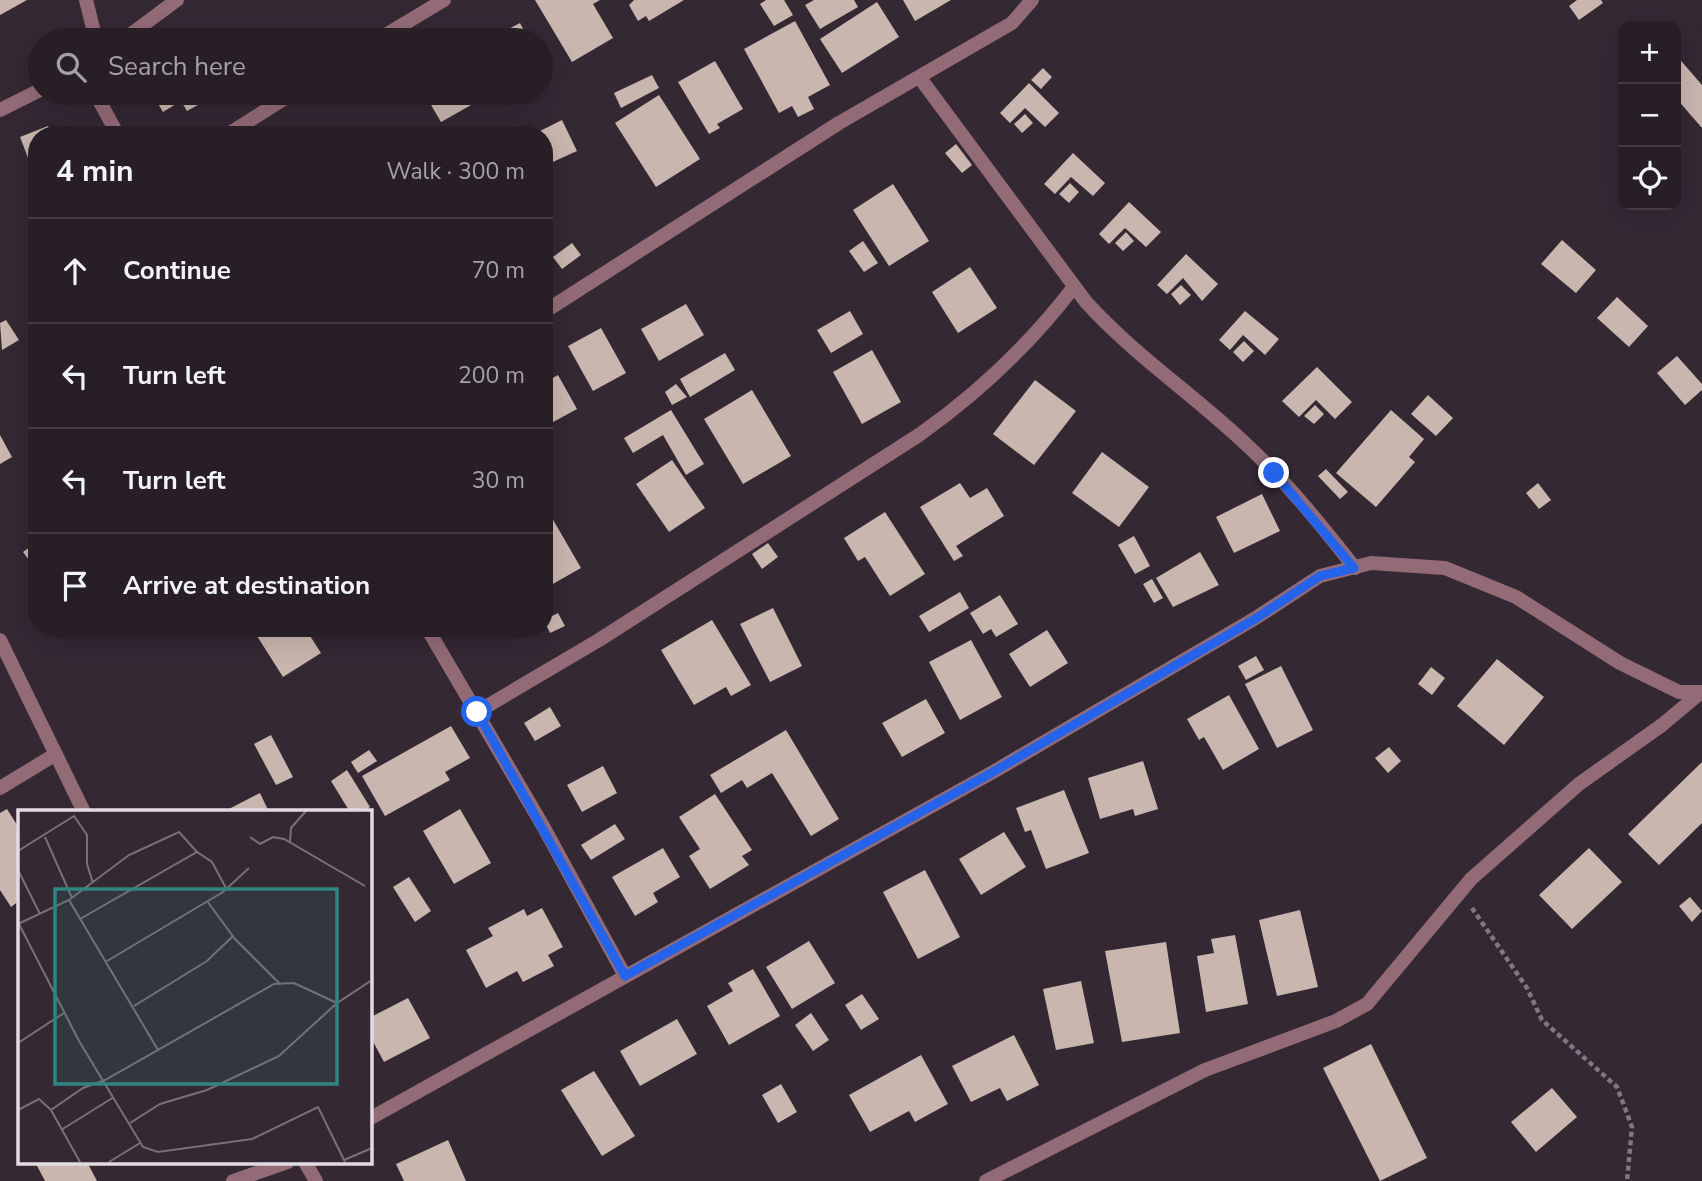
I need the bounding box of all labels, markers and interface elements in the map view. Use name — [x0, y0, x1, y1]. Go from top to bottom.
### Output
map controls — [1618, 21, 1681, 210]
button: + — [1618, 21, 1681, 84]
search box — [28, 28, 553, 105]
icon: search — [52, 48, 90, 86]
text: Search here — [108, 49, 246, 84]
button: − — [1618, 84, 1681, 147]
button: locate — [1618, 147, 1681, 210]
text: 4 min — [56, 151, 134, 192]
text: Walk · 300 m — [386, 156, 525, 187]
icon: ahead — [56, 252, 94, 290]
text: Continue — [123, 253, 231, 288]
text: 70 m — [472, 255, 525, 286]
icon: left — [56, 357, 94, 395]
text: Turn left — [123, 358, 226, 393]
text: 200 m — [458, 360, 525, 391]
route end — [1258, 457, 1289, 488]
icon: left — [56, 462, 94, 500]
text: Turn left — [123, 463, 226, 498]
text: 30 m — [472, 465, 525, 496]
icon: arrive — [56, 567, 94, 605]
text: Arrive at destination — [123, 568, 370, 603]
route start — [461, 696, 492, 727]
inset map — [18, 810, 371, 1164]

